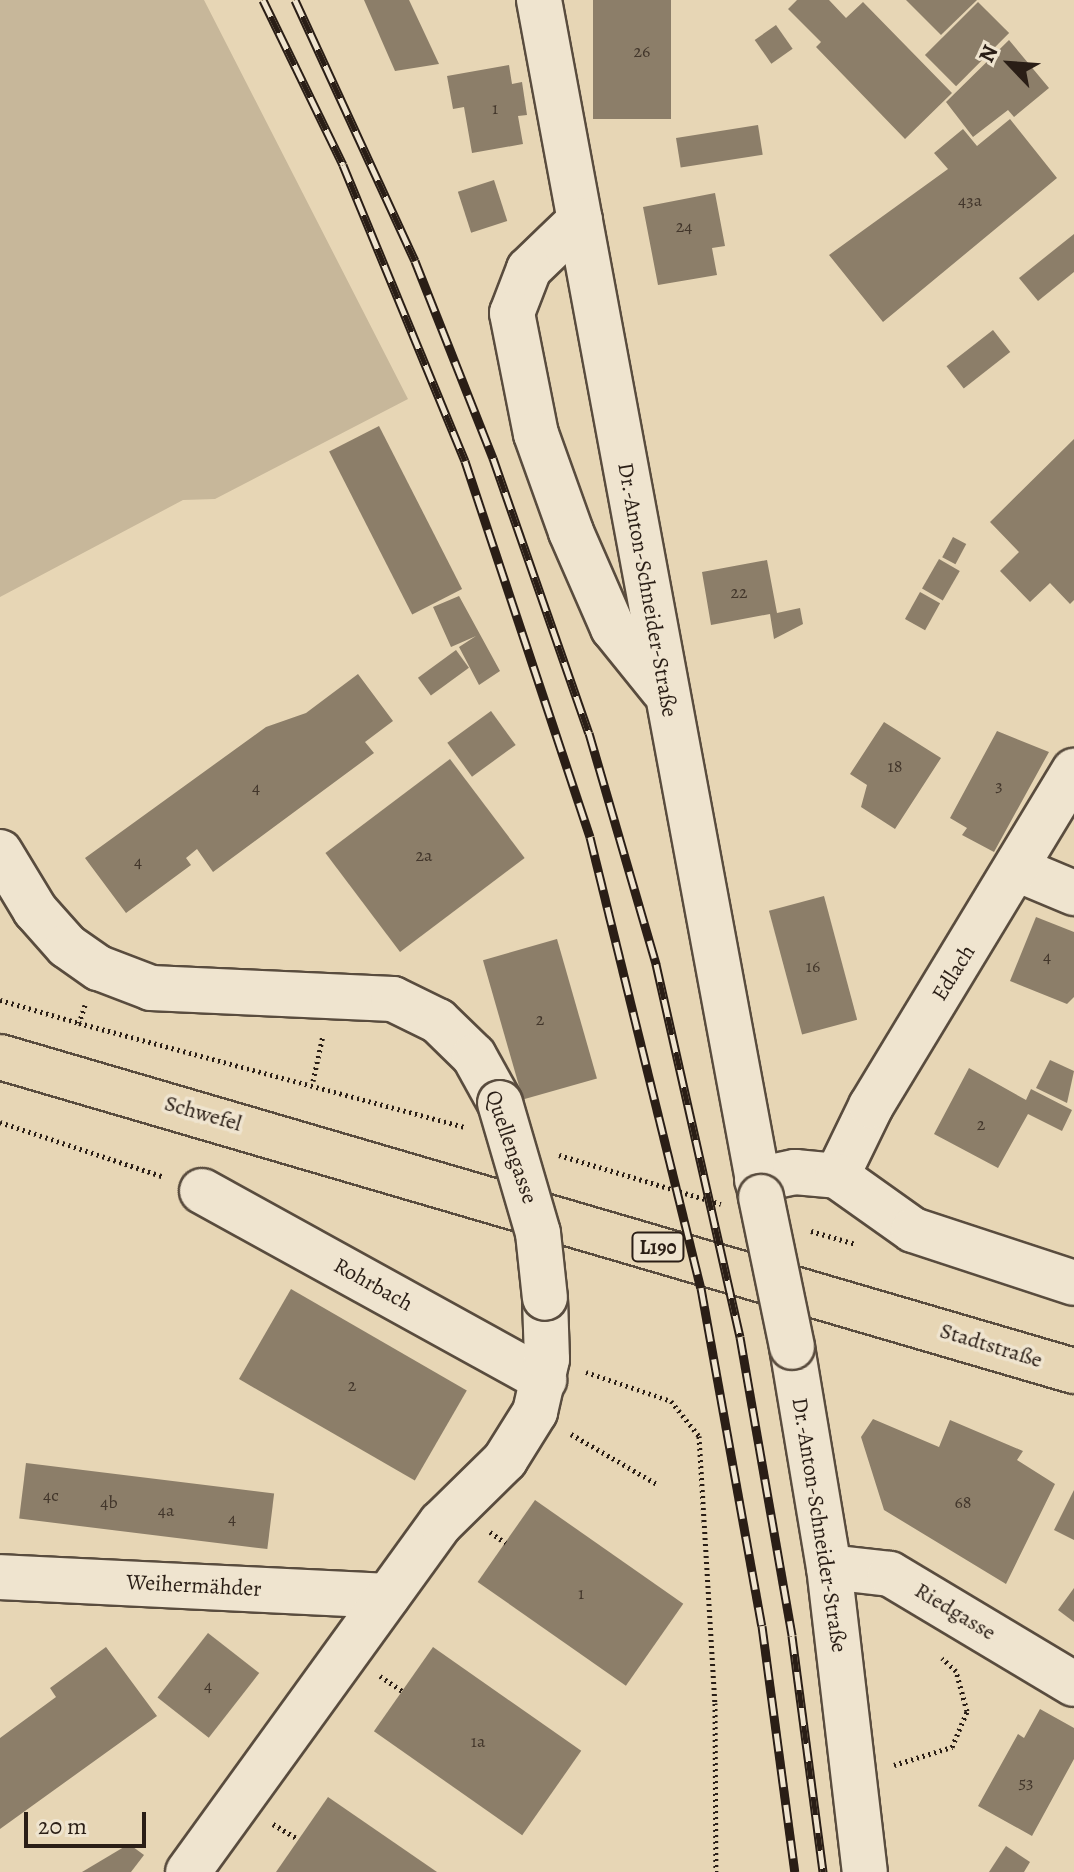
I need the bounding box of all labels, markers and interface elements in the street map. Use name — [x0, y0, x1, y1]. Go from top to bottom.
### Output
north arrow — [970, 24, 1050, 104]
house number: 26 — [634, 40, 650, 62]
text: N — [971, 40, 1005, 67]
house number: 1 — [492, 97, 498, 119]
house number: 43a — [958, 189, 982, 211]
house number: 24 — [676, 215, 692, 237]
street label: Dr.-Anton-Schneider-Straße — [612, 461, 682, 719]
house number: 22 — [730, 581, 748, 603]
house number: 18 — [888, 755, 902, 777]
house number: 3 — [995, 774, 1003, 796]
house number: 4 — [252, 776, 260, 798]
house number: 2a — [416, 844, 432, 866]
house number: 4 — [134, 850, 142, 872]
street label: Edlach — [927, 940, 981, 1006]
house number: 4 — [1043, 945, 1051, 967]
house number: 16 — [806, 955, 820, 977]
house number: 2 — [536, 1008, 544, 1030]
street label: Quellengasse — [479, 1087, 543, 1207]
street label: Schwefel — [161, 1090, 245, 1138]
house number: 2 — [977, 1113, 985, 1135]
road number: L190 — [630, 1231, 686, 1263]
street label: Rohrbach — [329, 1253, 417, 1317]
street label: Stadtstraße — [937, 1318, 1045, 1374]
house number: 2 — [348, 1374, 356, 1396]
street label: Dr.-Anton-Schneider-Straße — [786, 1396, 852, 1654]
house number: 4c — [43, 1484, 59, 1506]
house number: 4b — [100, 1491, 118, 1513]
house number: 68 — [954, 1491, 972, 1513]
house number: 4a — [158, 1499, 174, 1521]
house number: 4 — [228, 1507, 236, 1529]
street label: Weihermähder — [126, 1569, 262, 1603]
street label: Riedgasse — [910, 1578, 1000, 1646]
house number: 1 — [578, 1582, 584, 1604]
house number: 4 — [204, 1674, 212, 1696]
house number: 1a — [471, 1730, 485, 1752]
house number: 53 — [1018, 1771, 1034, 1793]
scale bar — [28, 1796, 150, 1846]
text: 20 m — [38, 1810, 87, 1842]

